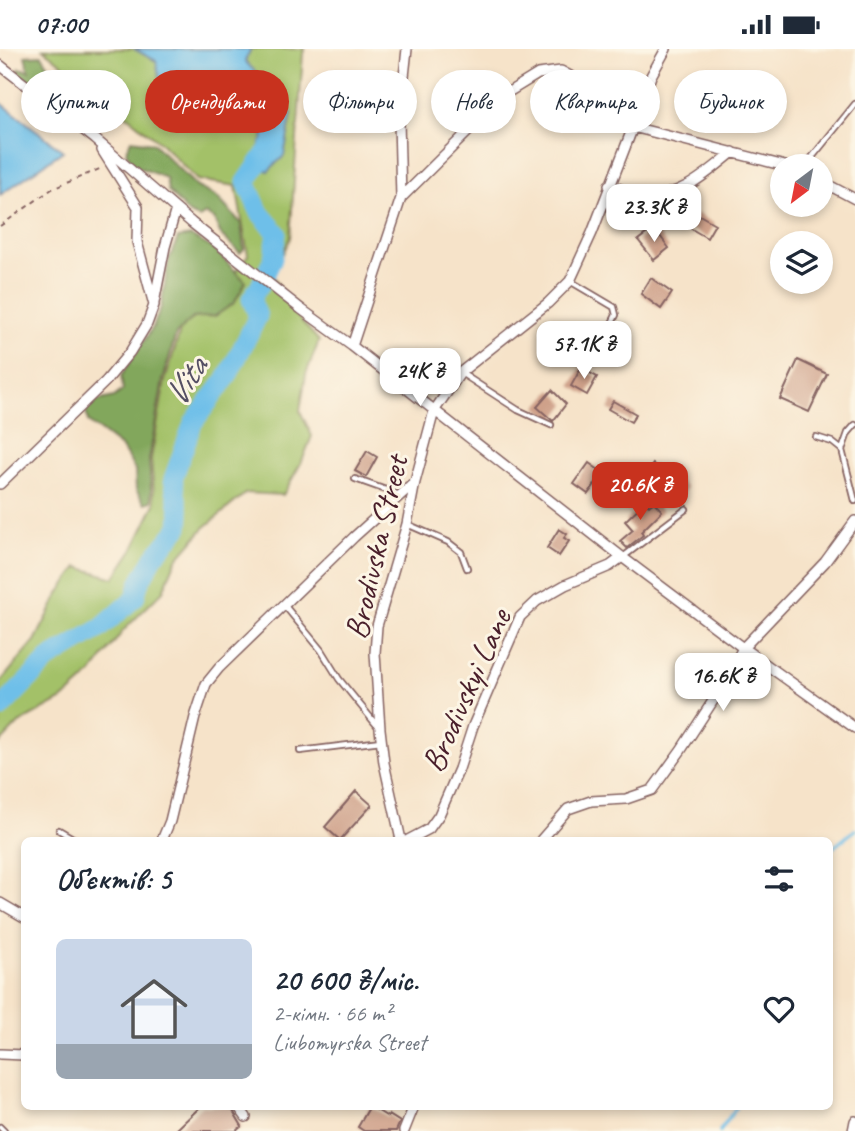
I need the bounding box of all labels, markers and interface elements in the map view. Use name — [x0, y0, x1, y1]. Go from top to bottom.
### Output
text: 07:00 — [35, 8, 87, 41]
chip: Купити — [21, 70, 131, 133]
chip: Орендувати — [145, 70, 289, 133]
chip: Фільтри — [303, 70, 417, 133]
chip: Нове — [431, 70, 516, 133]
chip: Квартира — [530, 70, 660, 133]
chip: Будинок — [674, 70, 787, 133]
north arrow — [770, 154, 833, 217]
map controls — [770, 154, 833, 294]
pin: 23.3K ₴ — [589, 185, 719, 244]
text: 23.3K ₴ — [622, 192, 686, 221]
button: layers — [770, 231, 833, 294]
pin: 57.1K ₴ — [519, 321, 649, 381]
text: 57.1K ₴ — [553, 329, 615, 358]
water label: Vita — [153, 346, 219, 414]
pin: 24K ₴ — [371, 349, 469, 408]
text: 24K ₴ — [396, 356, 444, 385]
street label: Brodivska Street — [335, 449, 418, 643]
pin: 20.6K ₴ — [575, 463, 705, 522]
text: 20.6K ₴ — [608, 470, 672, 499]
street label: Brodivskyi Lane — [411, 601, 521, 778]
pin: 16.6K ₴ — [658, 653, 788, 713]
text: 16.6K ₴ — [691, 661, 755, 690]
text: Об’єктів: 5 — [56, 860, 171, 898]
icon: filters — [760, 860, 798, 898]
text: 20 600 ₴/міс. — [273, 961, 418, 999]
icon: home — [112, 967, 196, 1051]
icon: heart — [760, 990, 798, 1028]
text: 2-кімн. · 66 m² — [273, 999, 391, 1028]
text: Liubomyrska Street — [273, 1028, 426, 1057]

